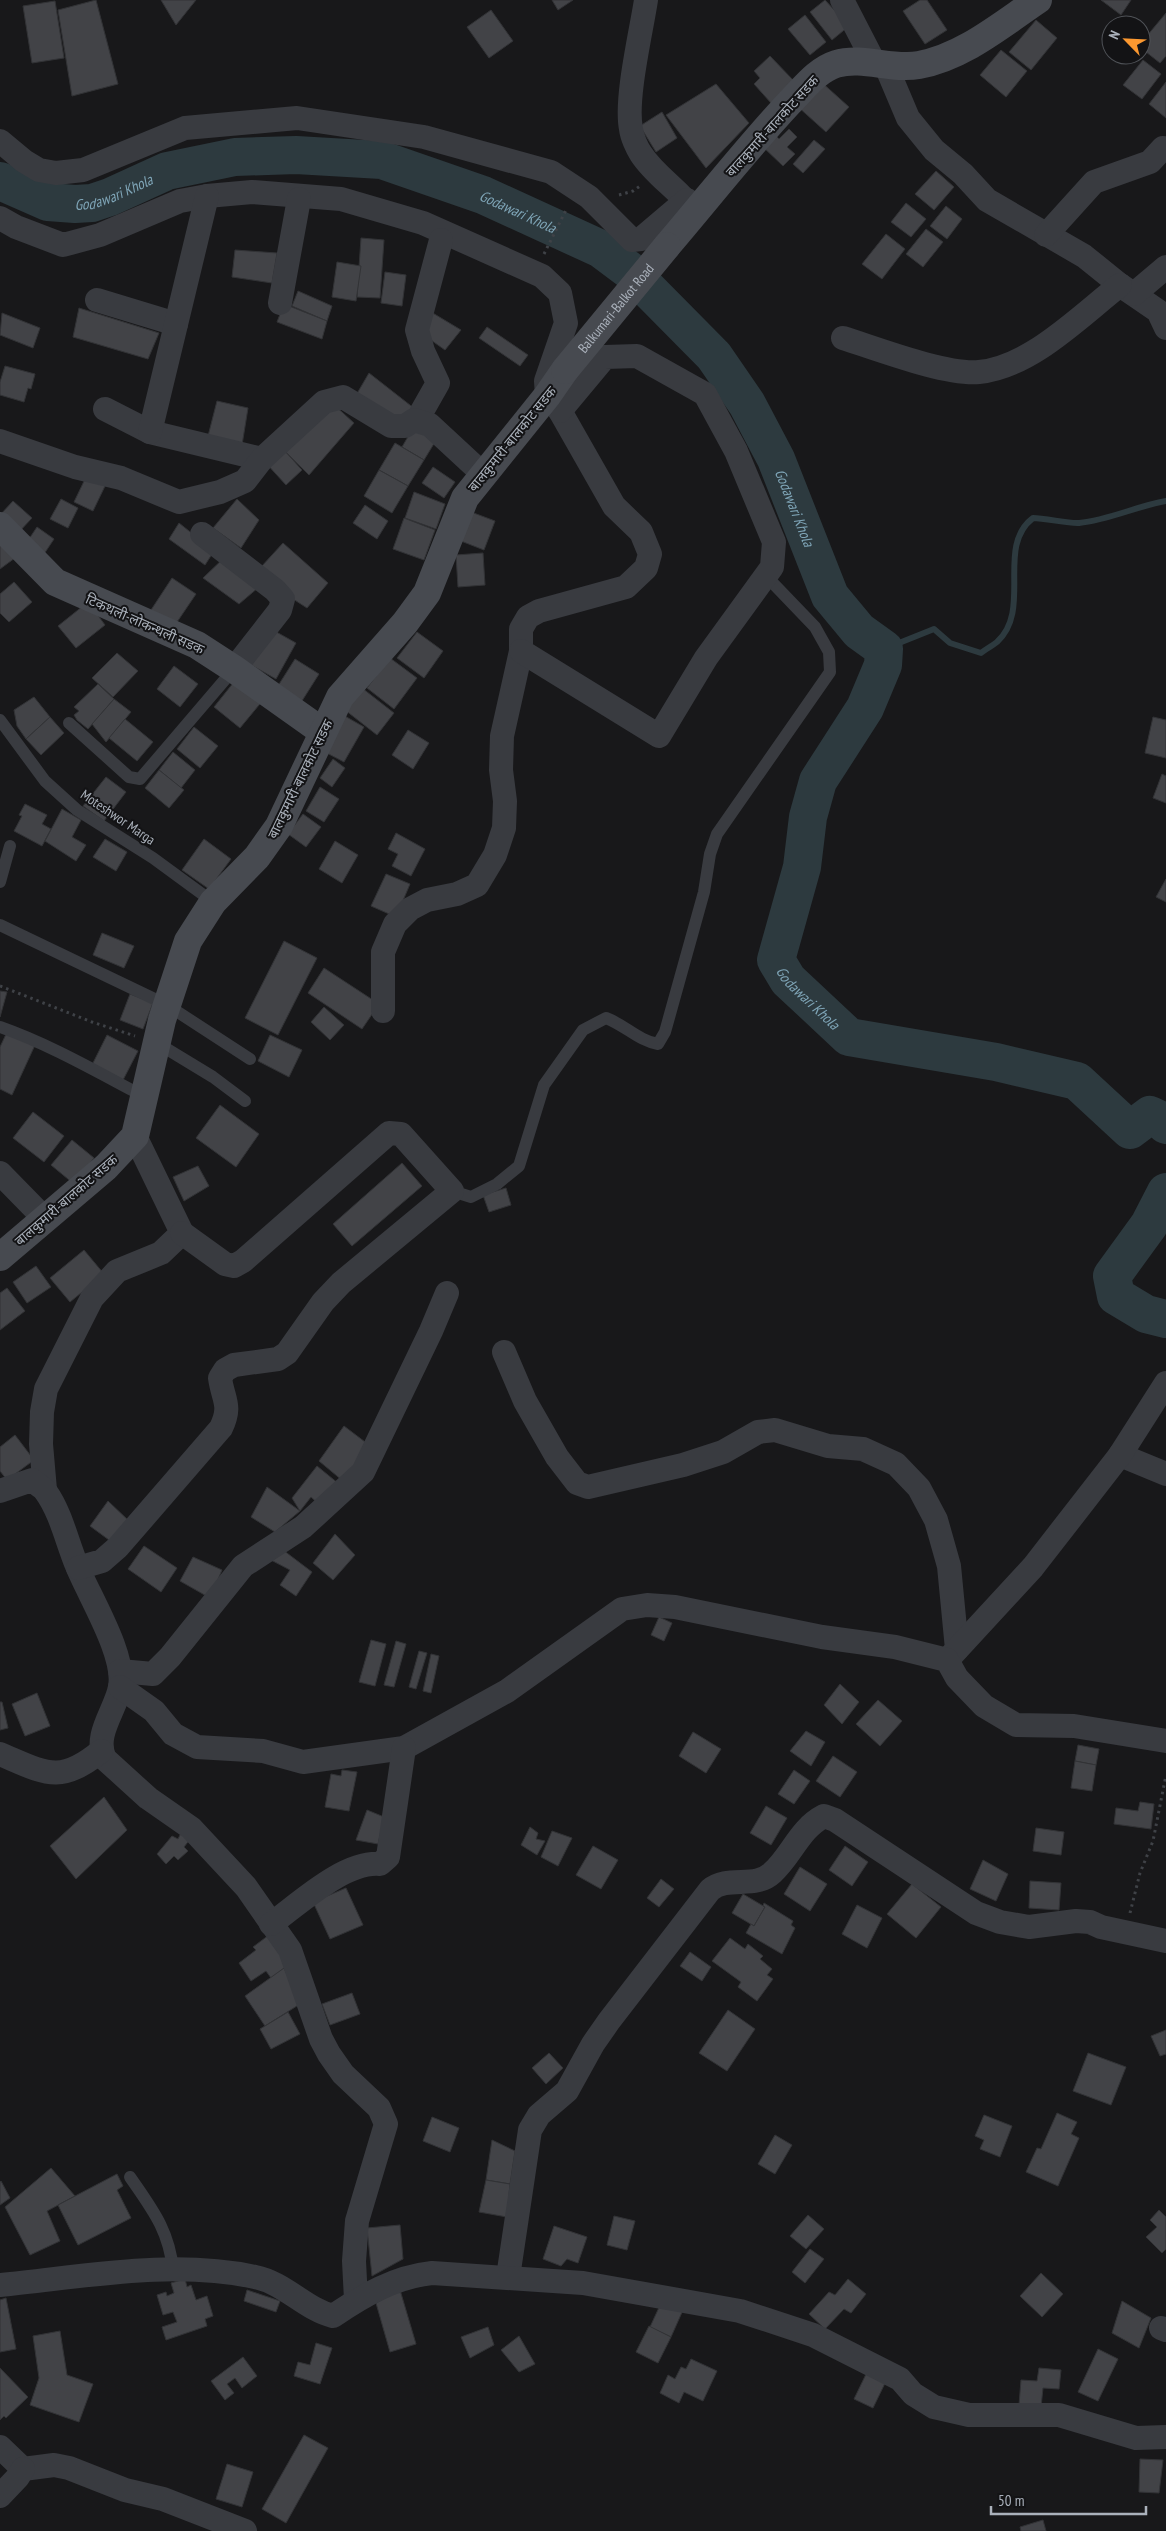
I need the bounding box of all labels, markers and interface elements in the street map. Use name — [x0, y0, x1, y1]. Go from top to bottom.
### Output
north arrow — [1101, 15, 1151, 65]
text: N — [1104, 28, 1124, 42]
street label: बालकुमारी-बालकोट सडक — [722, 71, 823, 181]
water label: Godawari Khola — [74, 169, 156, 214]
water label: Godawari Khola — [477, 185, 560, 237]
street label: Balkumari-Balkot Road — [574, 260, 658, 357]
street label: बालकुमारी-बालकोट सडक — [464, 382, 561, 496]
water label: Godawari Khola — [771, 466, 819, 550]
street label: टिकथली-लोकन्थली सडक — [83, 590, 207, 658]
street label: बालकुमारी-बालकोट सडक — [263, 716, 338, 842]
street label: Moteshwor Marga — [77, 785, 159, 849]
water label: Godawari Khola — [773, 963, 845, 1034]
street label: बालकुमारी-बालकोट सडक — [11, 1150, 122, 1250]
scale bar — [991, 2484, 1146, 2516]
text: 50 m — [998, 2491, 1024, 2510]

